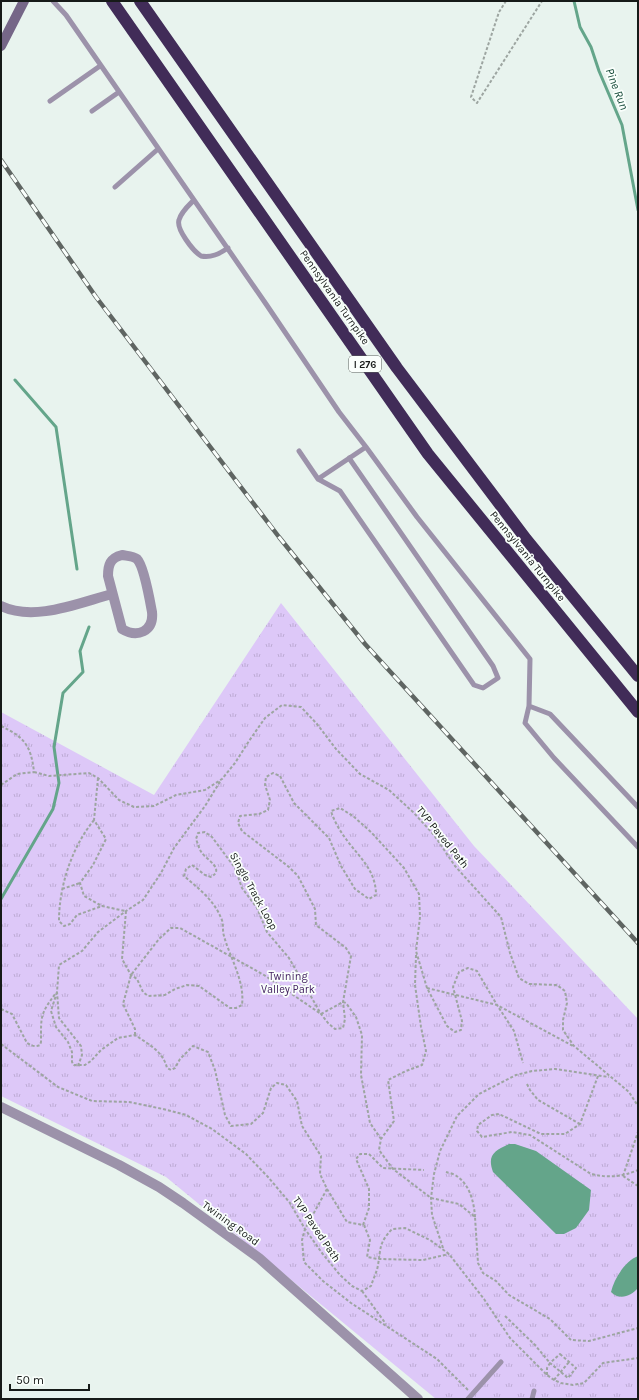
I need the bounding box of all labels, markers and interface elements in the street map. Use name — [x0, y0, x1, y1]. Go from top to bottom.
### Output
water label: Pine Run — [603, 66, 631, 112]
street label: Pennsylvania Turnpike — [297, 247, 372, 347]
road number: I 276 — [349, 356, 381, 372]
street label: Pennsylvania Turnpike — [487, 508, 568, 604]
street label: TVP Paved Path — [414, 804, 472, 871]
street label: Single Track Loop — [227, 850, 280, 932]
park label: Twining Valley Park — [261, 970, 315, 996]
street label: TVP Paved Path — [290, 1194, 343, 1264]
street label: Twining Road — [200, 1198, 262, 1248]
scale bar — [10, 1366, 89, 1392]
text: 50 m — [16, 1373, 44, 1387]

